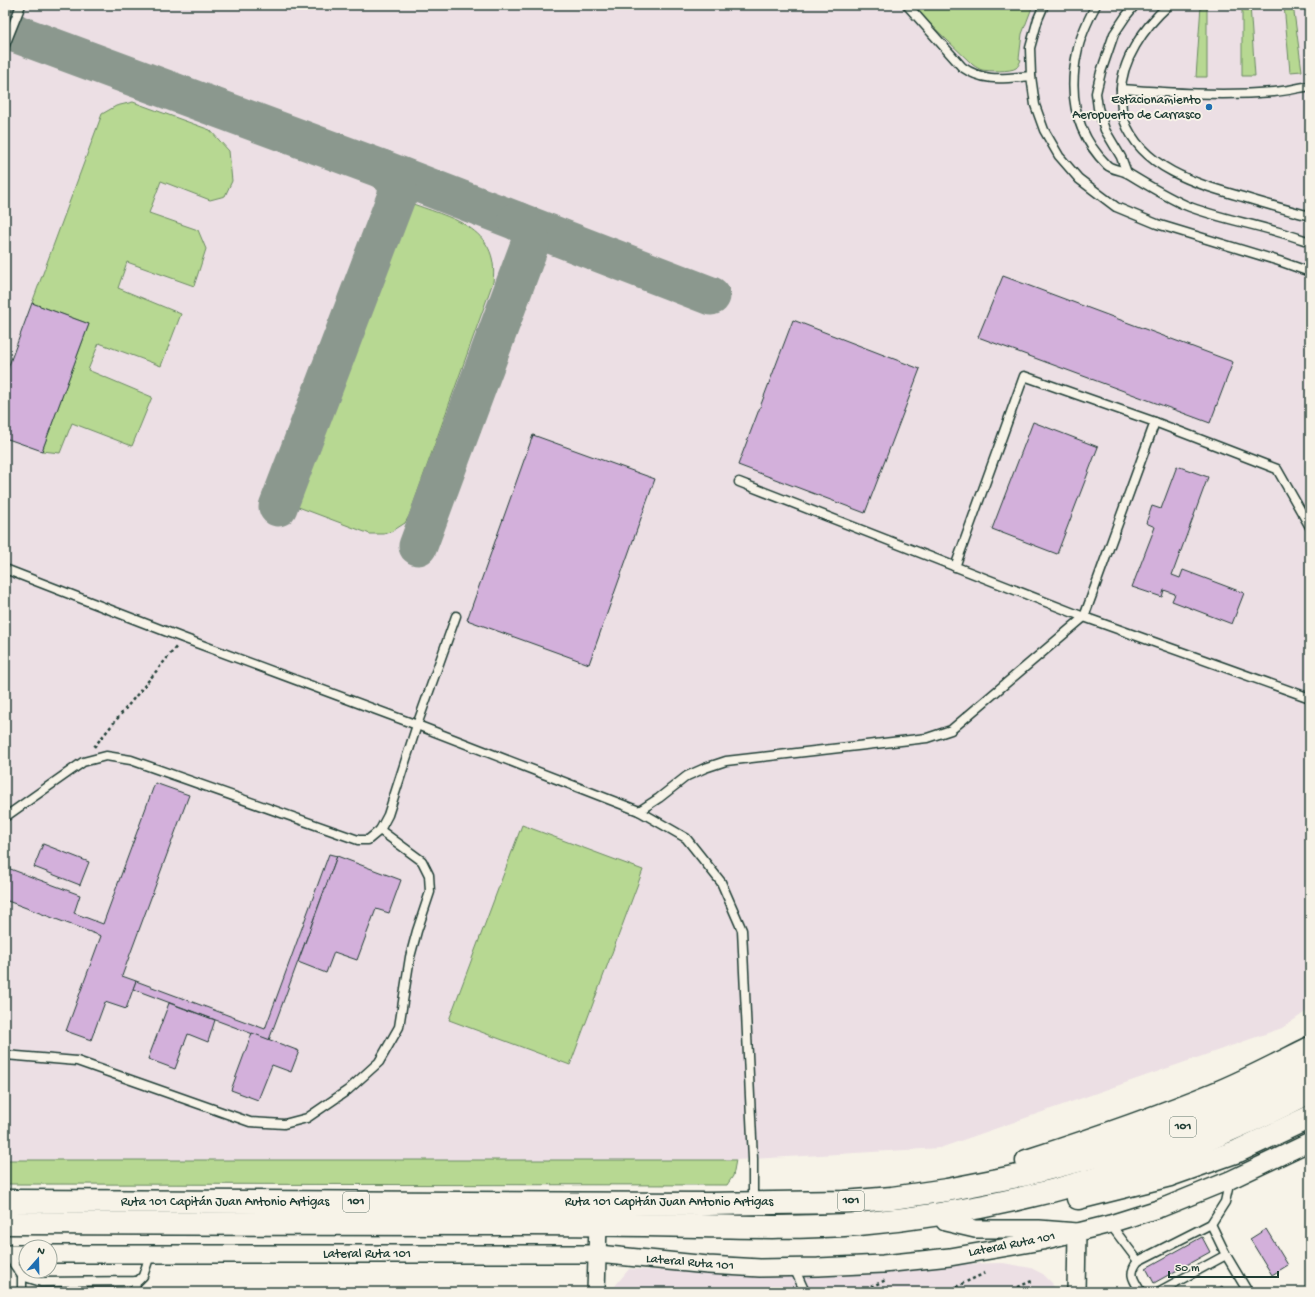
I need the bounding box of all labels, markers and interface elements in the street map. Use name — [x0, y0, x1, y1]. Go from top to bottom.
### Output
place label: Estacionamiento Aeropuerto de Carrasco — [1072, 93, 1201, 123]
marker: Estacionamiento Aeropuerto de Carrasco — [1204, 102, 1214, 112]
road number: 101 — [1170, 1117, 1196, 1137]
road number: 101 — [838, 1191, 864, 1211]
road number: 101 — [343, 1192, 369, 1212]
street label: Ruta 101 Capitán Juan Antonio Artigas — [121, 1195, 331, 1210]
street label: Ruta 101 Capitán Juan Antonio Artigas — [565, 1195, 775, 1210]
street label: Lateral Ruta 101 — [967, 1229, 1057, 1261]
north arrow — [18, 1239, 58, 1279]
text: N — [35, 1245, 46, 1258]
street label: Lateral Ruta 101 — [323, 1247, 411, 1262]
street label: Lateral Ruta 101 — [645, 1252, 735, 1274]
scale bar — [1169, 1253, 1278, 1279]
text: 50 m — [1175, 1262, 1200, 1276]

